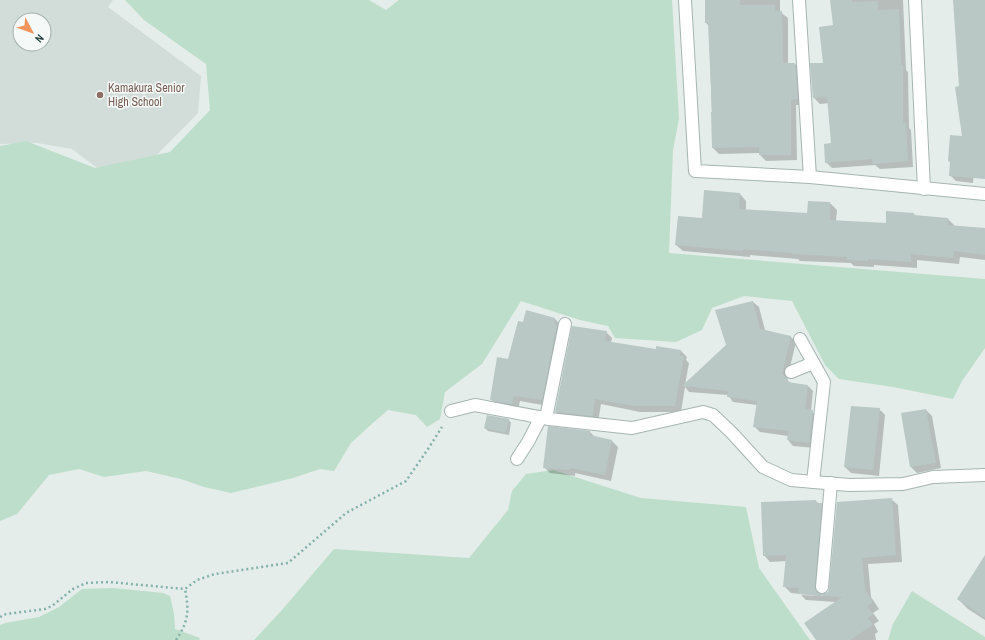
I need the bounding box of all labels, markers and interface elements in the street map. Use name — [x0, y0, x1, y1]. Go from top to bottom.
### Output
north arrow — [12, 12, 52, 52]
text: N — [32, 32, 47, 46]
place label: Kamakura Senior High School — [108, 80, 185, 110]
marker: Kamakura Senior High School — [95, 90, 105, 100]

